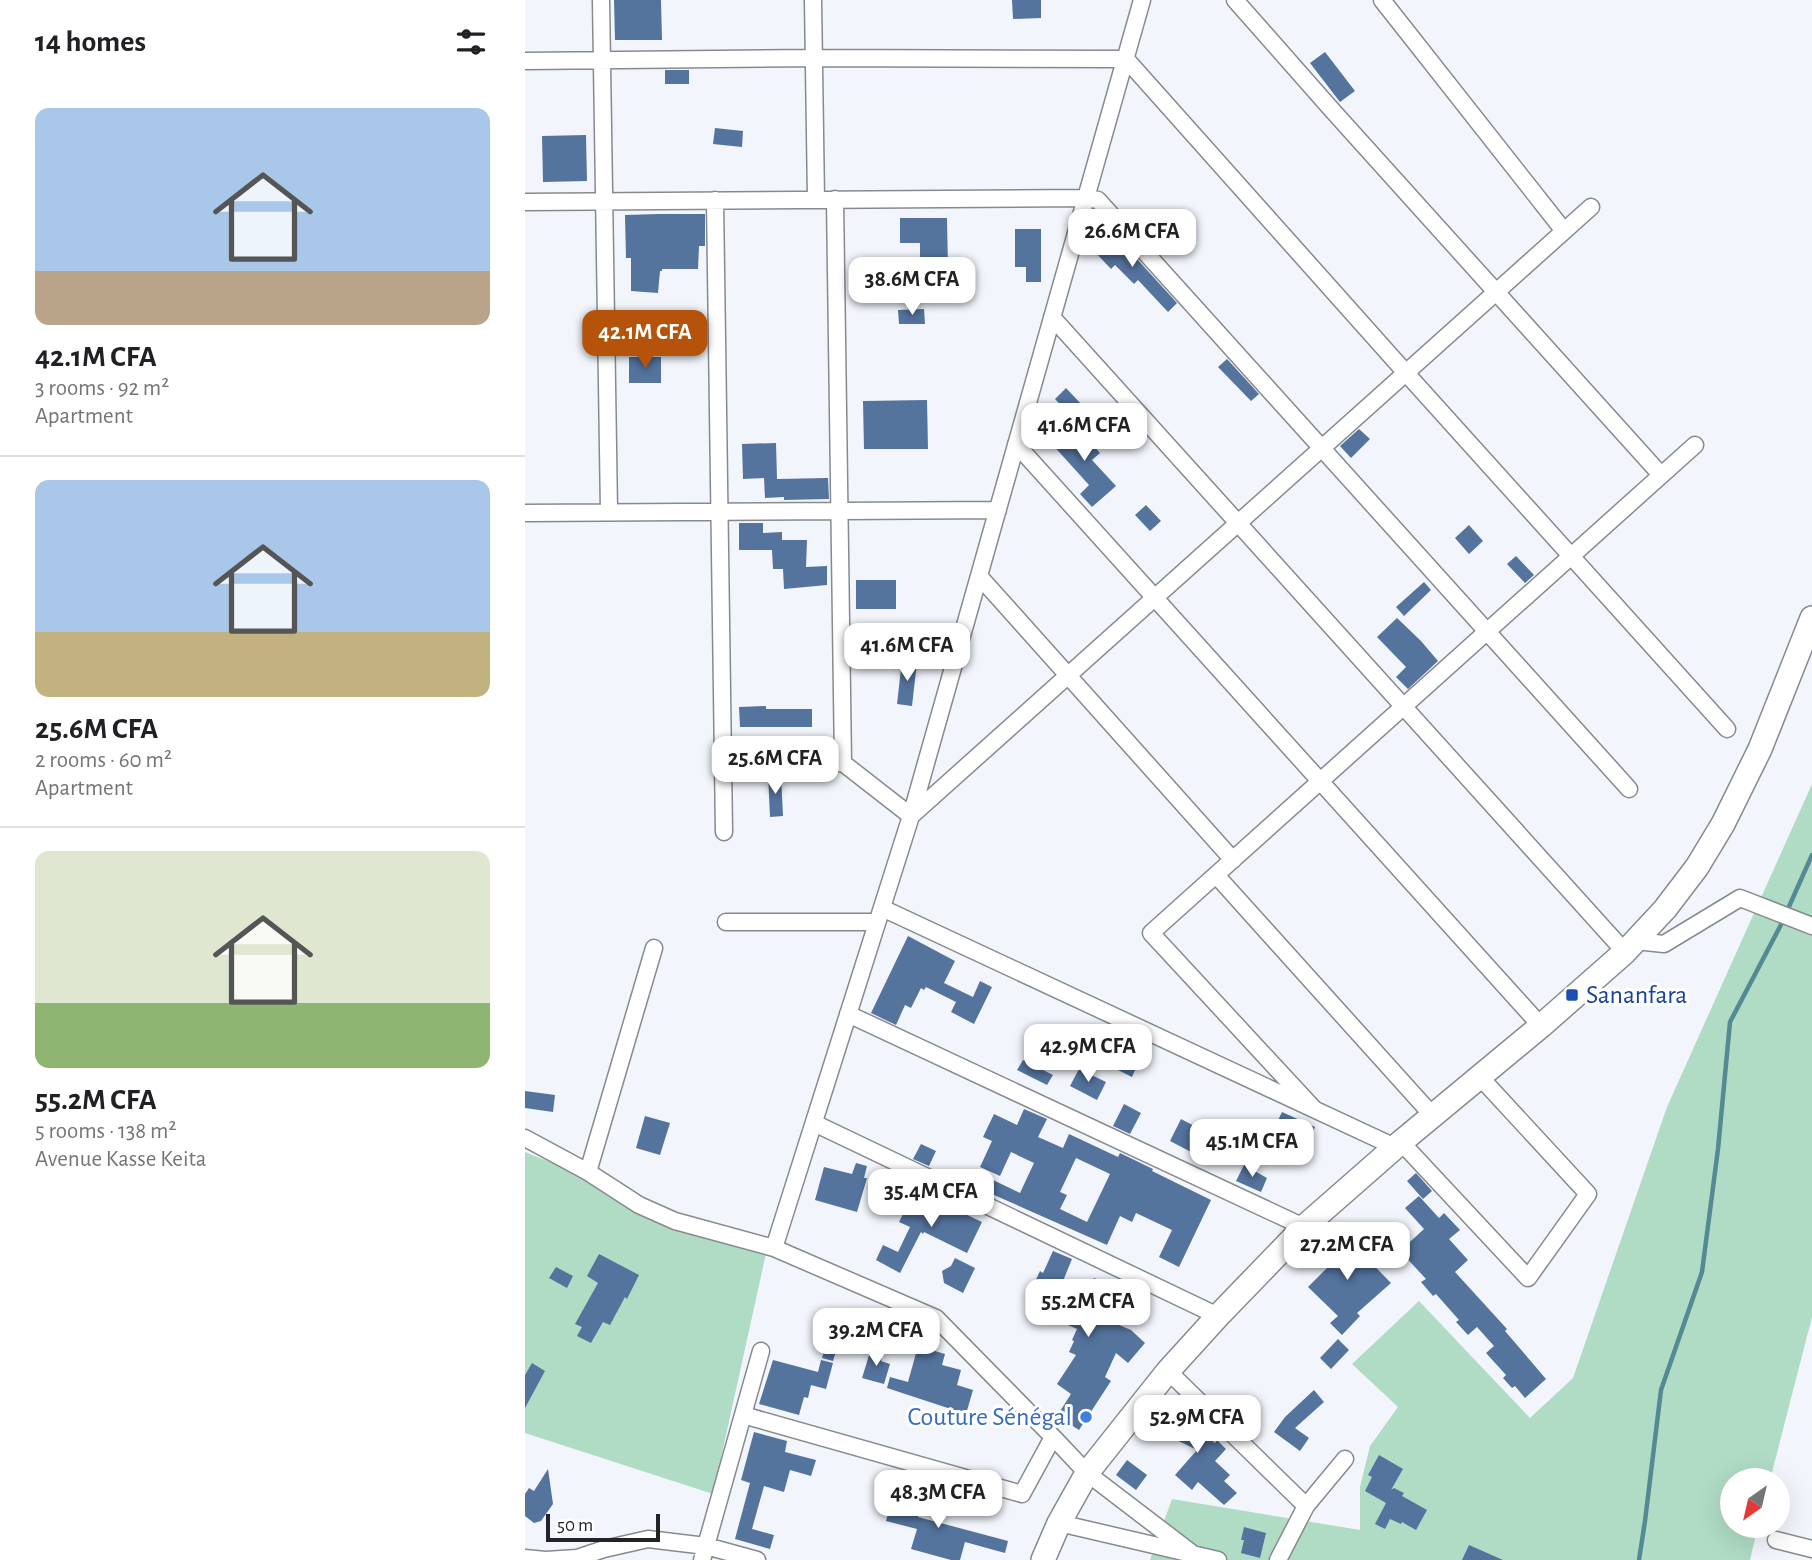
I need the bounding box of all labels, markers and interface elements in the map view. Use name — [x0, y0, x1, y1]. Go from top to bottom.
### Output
icon: filters — [452, 23, 490, 61]
text: 14 homes — [35, 27, 146, 57]
icon: home — [200, 154, 326, 280]
pin: 26.6M CFA — [1052, 210, 1212, 269]
text: 26.6M CFA — [1084, 220, 1180, 243]
pin: 38.6M CFA — [832, 258, 992, 317]
text: 38.6M CFA — [864, 268, 960, 291]
pin: 42.1M CFA — [565, 310, 725, 370]
text: 42.1M CFA — [598, 321, 692, 344]
text: 42.1M CFA — [35, 342, 157, 372]
text: 3 rooms · 92 m² — [35, 377, 169, 400]
pin: 41.6M CFA — [1004, 404, 1164, 463]
text: Apartment — [35, 405, 133, 428]
text: 41.6M CFA — [1037, 414, 1131, 437]
icon: home — [200, 526, 326, 652]
pin: 41.6M CFA — [827, 624, 987, 683]
text: 41.6M CFA — [860, 634, 954, 657]
text: 25.6M CFA — [35, 714, 158, 744]
pin: 25.6M CFA — [695, 736, 855, 796]
text: 25.6M CFA — [728, 747, 822, 770]
text: 2 rooms · 60 m² — [35, 749, 172, 772]
text: Apartment — [35, 777, 133, 800]
icon: home — [200, 897, 326, 1023]
place label: Sananfara — [1586, 982, 1687, 1008]
marker: Sananfara — [1564, 987, 1580, 1003]
pin: 42.9M CFA — [1008, 1024, 1168, 1084]
text: 42.9M CFA — [1040, 1035, 1136, 1058]
text: 55.2M CFA — [35, 1085, 157, 1115]
text: 5 rooms · 138 m² — [35, 1120, 176, 1143]
pin: 45.1M CFA — [1172, 1120, 1332, 1179]
text: 45.1M CFA — [1206, 1130, 1298, 1153]
text: Avenue Kasse Keita — [35, 1148, 206, 1171]
pin: 35.4M CFA — [851, 1170, 1011, 1229]
text: 35.4M CFA — [884, 1180, 978, 1203]
pin: 27.2M CFA — [1267, 1222, 1427, 1282]
text: 27.2M CFA — [1300, 1233, 1394, 1256]
pin: 55.2M CFA — [1008, 1280, 1168, 1339]
text: 55.2M CFA — [1041, 1290, 1135, 1313]
pin: 39.2M CFA — [796, 1308, 956, 1368]
text: 39.2M CFA — [829, 1319, 923, 1342]
pin: 52.9M CFA — [1117, 1396, 1277, 1455]
place label: Couture Sénégal — [907, 1404, 1072, 1430]
text: 52.9M CFA — [1150, 1406, 1244, 1429]
marker: Couture Sénégal — [1078, 1409, 1094, 1425]
north arrow — [1720, 1468, 1790, 1538]
map controls — [1720, 1468, 1790, 1538]
pin: 48.3M CFA — [858, 1470, 1018, 1530]
text: 48.3M CFA — [890, 1481, 986, 1504]
scale bar — [546, 1511, 660, 1543]
text: 50 m — [557, 1516, 593, 1535]

